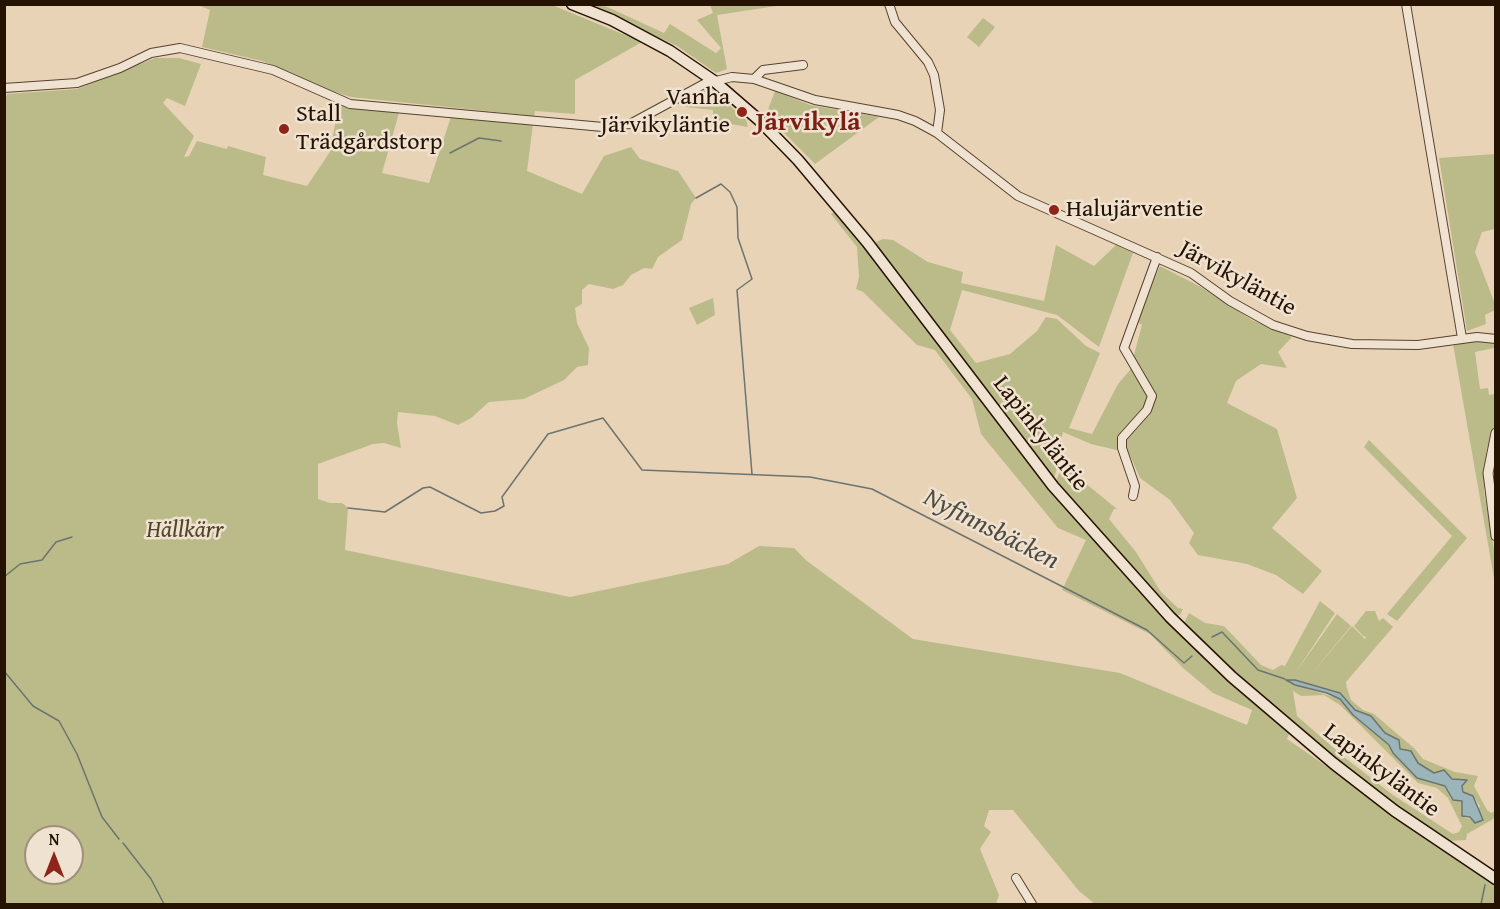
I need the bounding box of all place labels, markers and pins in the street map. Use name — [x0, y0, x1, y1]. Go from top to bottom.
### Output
place label: Vanha Järvikyläntie — [600, 84, 730, 140]
place label: Stall Trädgårdstorp — [296, 101, 442, 157]
marker: Vanha Järvikyläntie — [735, 105, 749, 119]
marker: Stall Trädgårdstorp — [277, 122, 291, 136]
place label: Halujärventie — [1066, 196, 1203, 224]
marker: Halujärventie — [1047, 203, 1061, 217]

